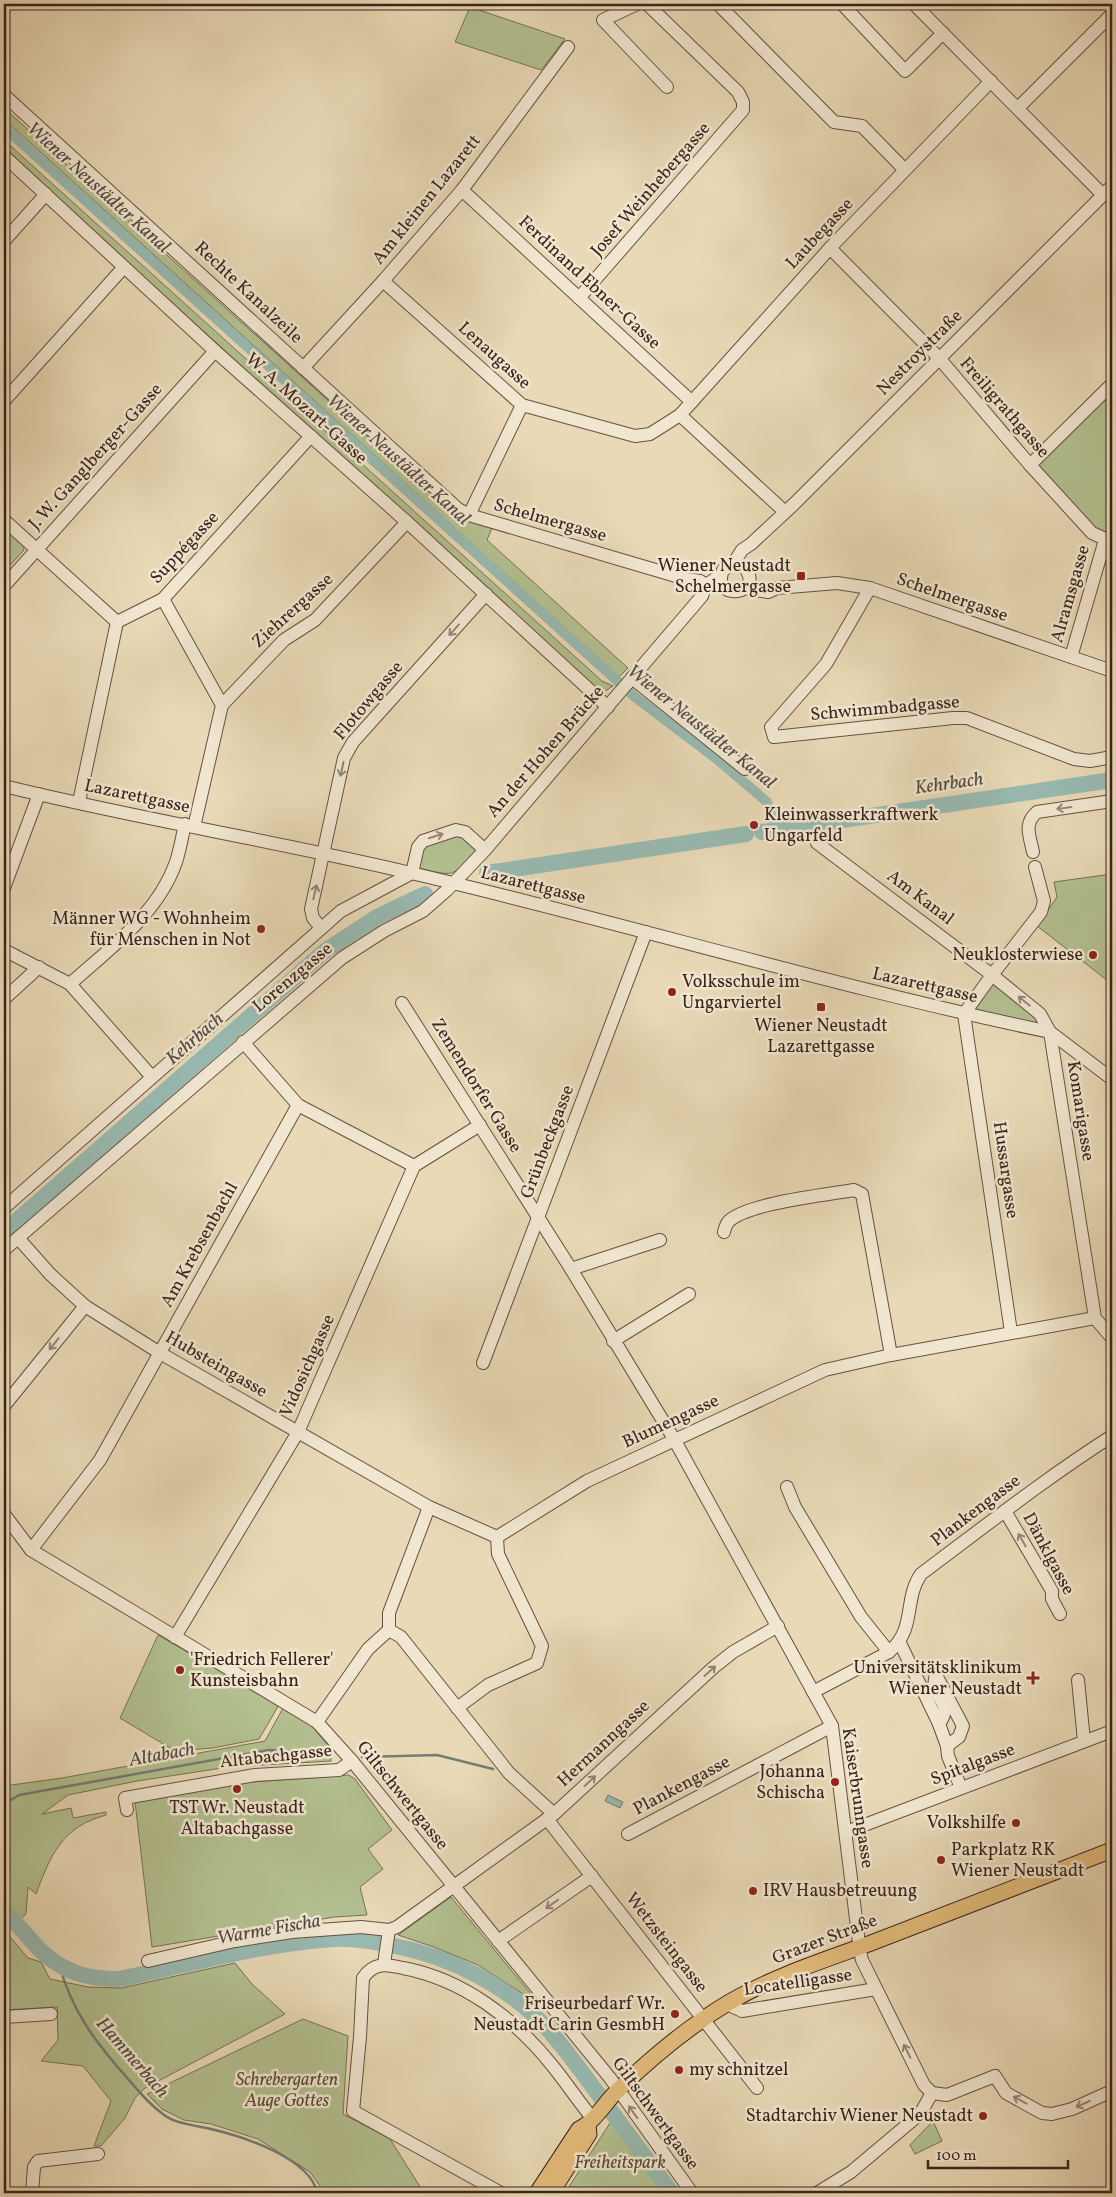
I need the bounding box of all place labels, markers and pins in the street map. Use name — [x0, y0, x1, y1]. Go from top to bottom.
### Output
place label: Wiener Neustadt Schelmergasse — [658, 554, 791, 600]
marker: Wiener Neustadt Schelmergasse — [795, 570, 807, 582]
place label: Kleinwasserkraftwerk Ungarfeld — [764, 803, 938, 849]
marker: Kleinwasserkraftwerk Ungarfeld — [748, 819, 760, 831]
place label: Männer WG - Wohnheim für Menschen in Not — [52, 907, 251, 953]
marker: Männer WG - Wohnheim für Menschen in Not — [255, 923, 267, 935]
place label: Neuklosterwiese — [952, 943, 1083, 968]
marker: Neuklosterwiese — [1087, 949, 1099, 961]
place label: Volksschule im Ungarviertel — [682, 970, 800, 1016]
marker: Volksschule im Ungarviertel — [666, 986, 678, 998]
marker: Wiener Neustadt Lazarettgasse — [815, 1001, 827, 1013]
place label: Wiener Neustadt Lazarettgasse — [754, 1014, 888, 1060]
place label: 'Friedrich Fellerer' Kunsteisbahn — [190, 1648, 334, 1694]
place label: Universitätsklinikum Wiener Neustadt — [853, 1656, 1022, 1702]
marker: 'Friedrich Fellerer' Kunsteisbahn — [174, 1664, 186, 1676]
marker: Universitätsklinikum Wiener Neustadt — [1026, 1671, 1040, 1685]
place label: Johanna Schischa — [756, 1760, 825, 1806]
marker: Johanna Schischa — [829, 1776, 841, 1788]
marker: TST Wr. Neustadt Altabachgasse — [231, 1783, 243, 1795]
place label: TST Wr. Neustadt Altabachgasse — [169, 1796, 305, 1842]
place label: Volkshilfe — [927, 1811, 1006, 1836]
marker: Volkshilfe — [1010, 1817, 1022, 1829]
place label: Parkplatz RK Wiener Neustadt — [951, 1838, 1084, 1884]
marker: Parkplatz RK Wiener Neustadt — [935, 1854, 947, 1866]
place label: IRV Hausbetreuung — [763, 1879, 917, 1904]
marker: IRV Hausbetreuung — [747, 1885, 759, 1897]
place label: Friseurbedarf Wr. Neustadt Carin GesmbH — [473, 1992, 665, 2038]
marker: Friseurbedarf Wr. Neustadt Carin GesmbH — [669, 2008, 681, 2020]
place label: my schnitzel — [689, 2058, 788, 2083]
marker: my schnitzel — [673, 2064, 685, 2076]
place label: Stadtarchiv Wiener Neustadt — [746, 2104, 973, 2129]
marker: Stadtarchiv Wiener Neustadt — [977, 2110, 989, 2122]

